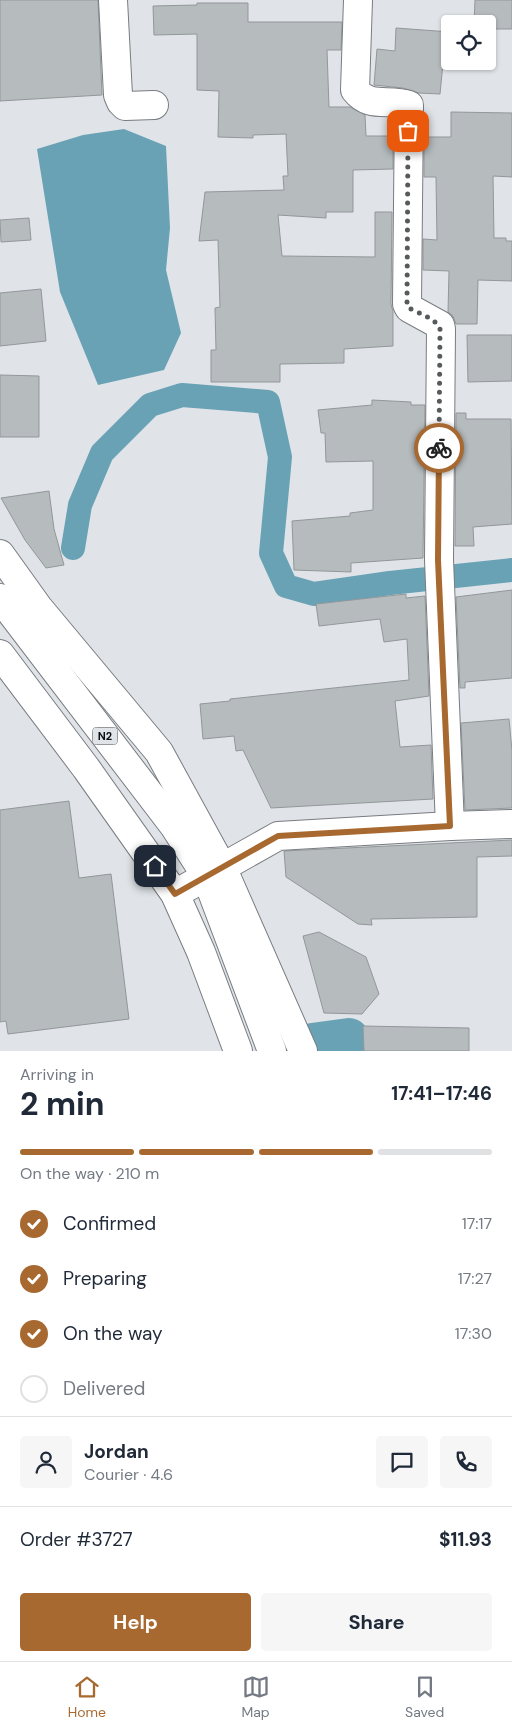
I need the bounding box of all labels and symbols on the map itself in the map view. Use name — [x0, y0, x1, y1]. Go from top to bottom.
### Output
pin — [387, 110, 429, 152]
courier — [414, 423, 464, 473]
road number: N2 — [92, 728, 118, 744]
pin — [134, 845, 176, 887]

